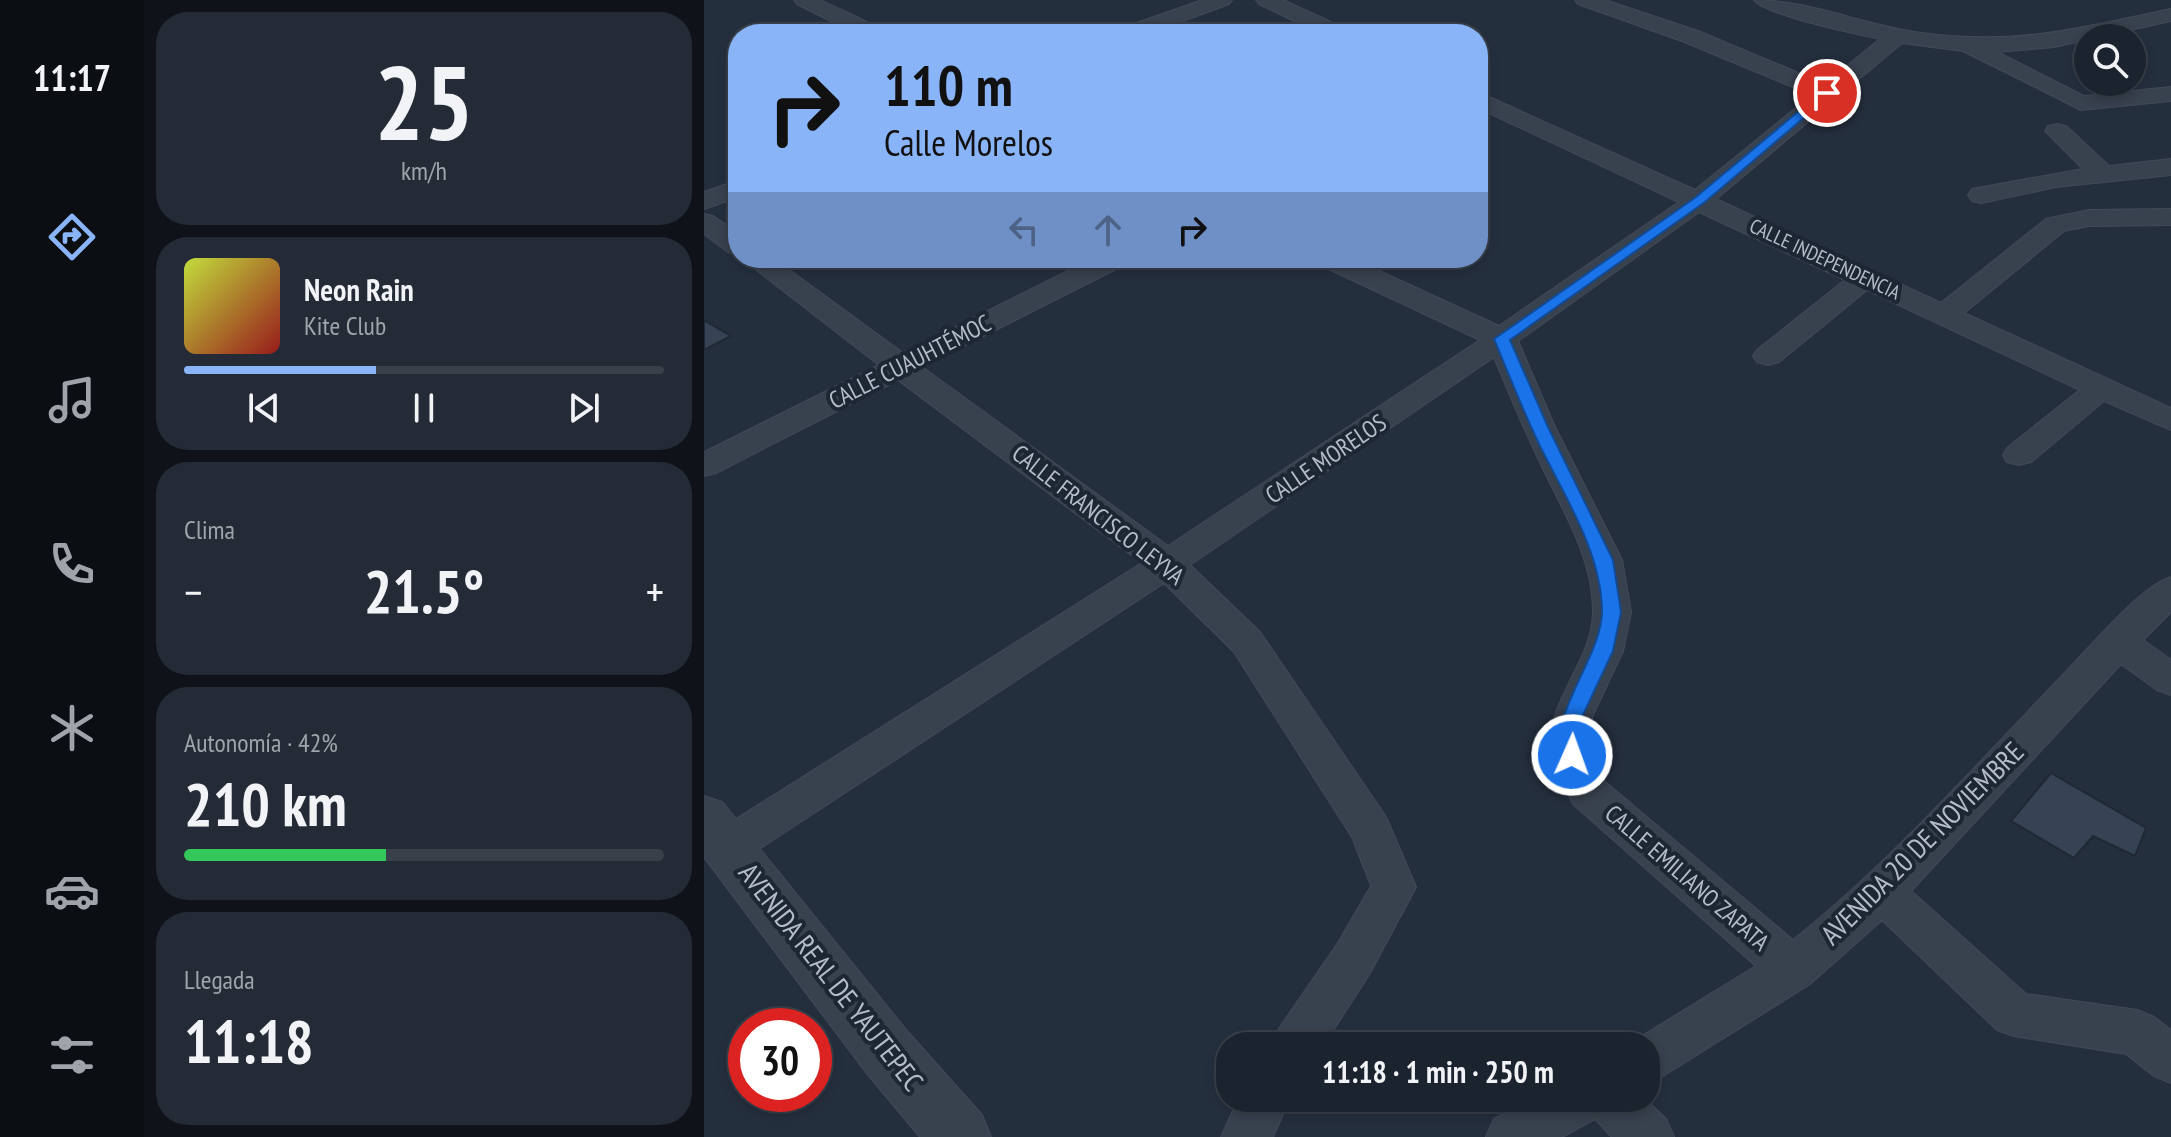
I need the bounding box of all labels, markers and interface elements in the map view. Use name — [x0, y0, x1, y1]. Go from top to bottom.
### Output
map controls — [2074, 24, 2146, 96]
button: search — [2074, 24, 2146, 96]
text: 25 — [374, 34, 474, 169]
text: 110 m — [884, 49, 1013, 121]
text: 11:17 — [33, 54, 111, 101]
icon: right — [752, 56, 856, 160]
pin — [1793, 59, 1861, 127]
icon: arrive — [1805, 71, 1849, 115]
text: Calle Morelos — [884, 119, 1053, 166]
text: km/h — [401, 154, 447, 187]
icon: left — [1002, 208, 1046, 252]
icon: ahead — [1086, 208, 1130, 252]
icon: right — [1170, 208, 1214, 252]
icon: directions — [44, 209, 100, 265]
street label: CALLE INDEPENDENCIA — [1745, 213, 1905, 306]
text: Neon Rain — [304, 270, 414, 309]
street label: CALLE CUAUHTÉMOC — [824, 307, 996, 416]
text: Kite Club — [304, 309, 386, 342]
icon: music — [44, 372, 100, 428]
icon: previous — [242, 386, 286, 430]
icon: pause — [402, 386, 446, 430]
icon: next — [562, 386, 606, 430]
street label: CALLE MORELOS — [1259, 407, 1392, 510]
street label: CALLE FRANCISCO LEYVA — [1006, 438, 1191, 592]
text: Clima — [184, 513, 235, 546]
icon: phone — [44, 536, 100, 592]
text: 21.5° — [364, 552, 484, 630]
text: − — [184, 563, 202, 620]
text: + — [646, 563, 664, 620]
icon: climate — [44, 700, 100, 756]
position arrow — [1530, 713, 1614, 797]
text: Autonomía · 42% — [184, 726, 338, 759]
street label: AVENIDA 20 DE NOVIEMBRE — [1812, 733, 2031, 952]
text: 210 km — [184, 765, 347, 843]
street label: CALLE EMILIANO ZAPATA — [1599, 798, 1776, 958]
street label: AVENIDA REAL DE YAUTEPEC — [731, 855, 932, 1098]
icon: car — [44, 863, 100, 919]
text: Llegada — [184, 963, 255, 996]
text: 11:18 — [184, 1002, 314, 1080]
speed limit sign: 30 — [728, 1008, 832, 1112]
icon: filters — [44, 1027, 100, 1083]
text: 11:18 · 1 min · 250 m — [1322, 1052, 1554, 1091]

